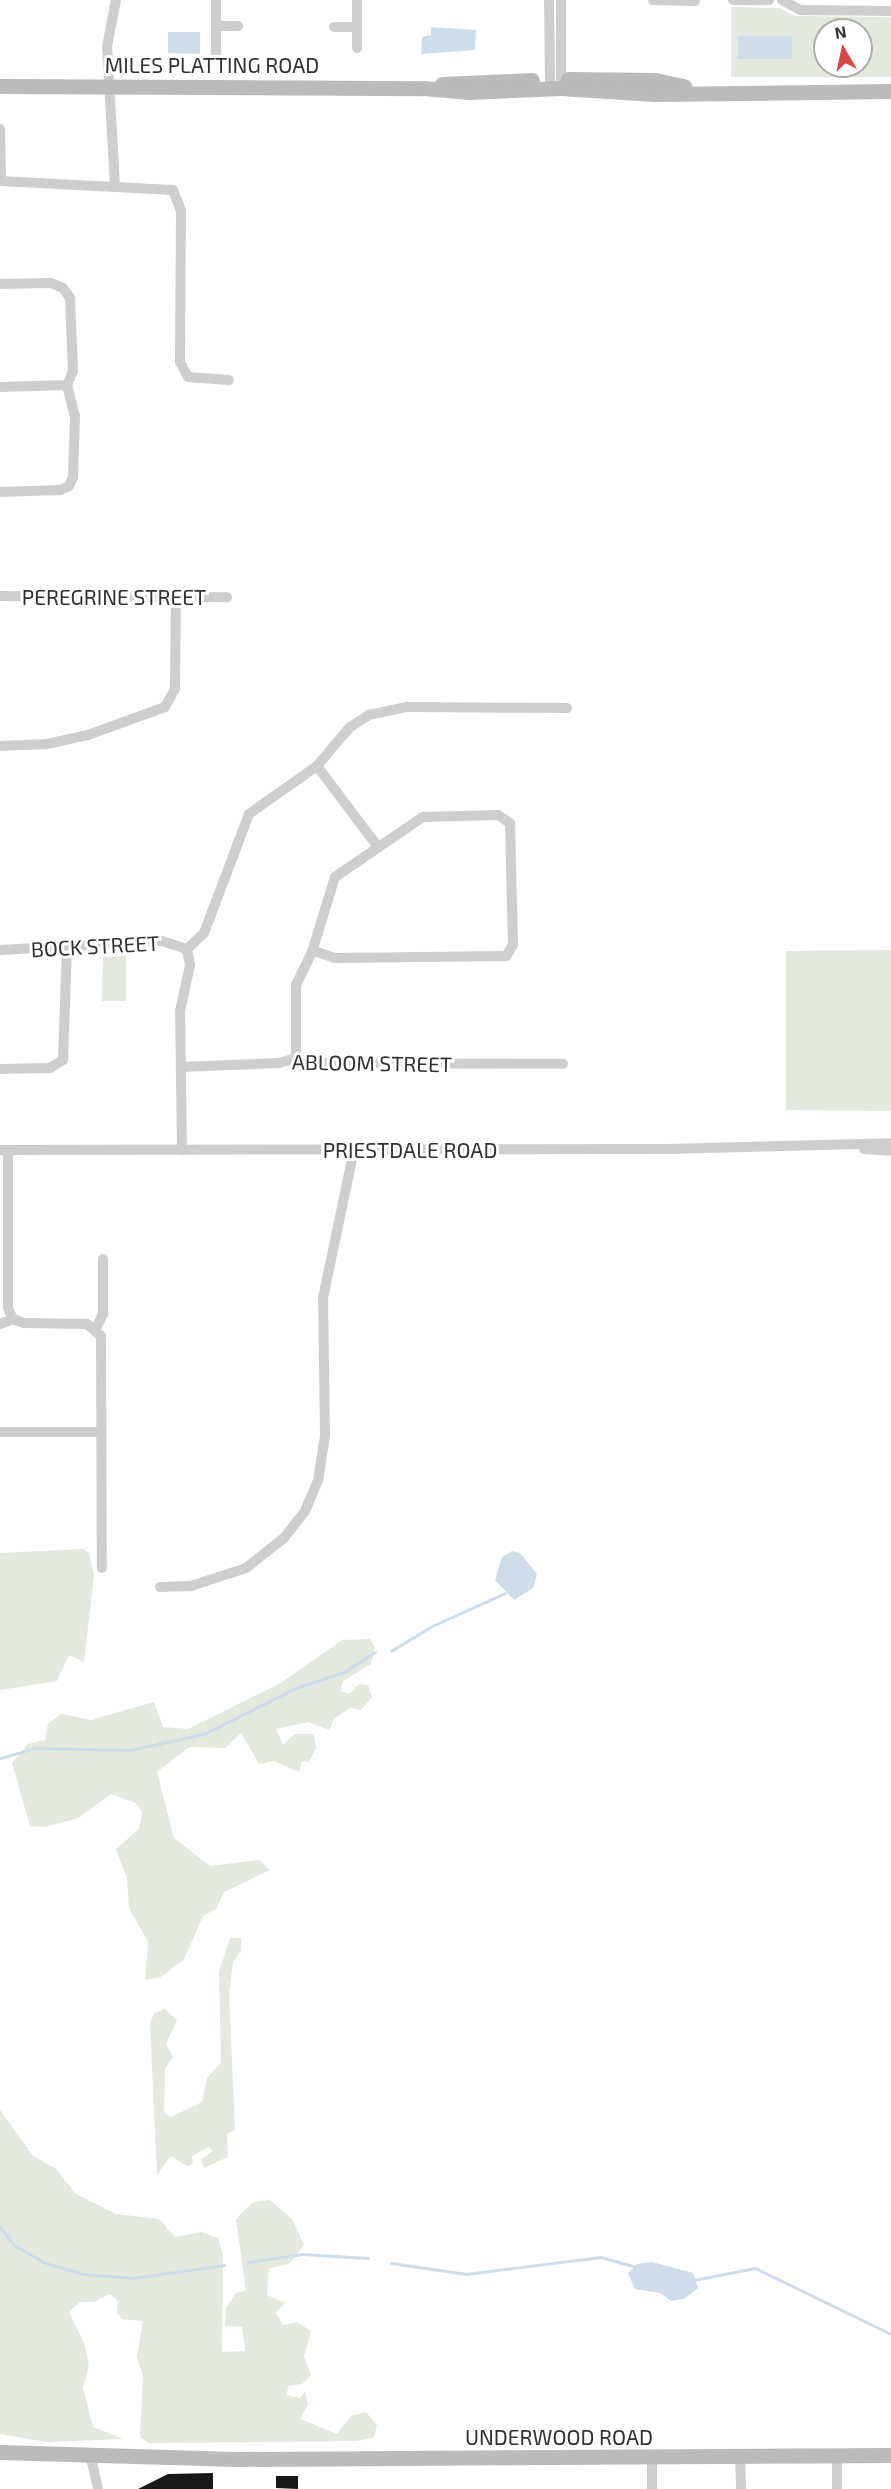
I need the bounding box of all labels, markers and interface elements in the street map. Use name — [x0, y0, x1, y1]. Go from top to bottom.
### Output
north arrow — [813, 18, 873, 78]
text: N — [833, 21, 848, 42]
street label: MILES PLATTING ROAD — [105, 52, 319, 78]
street label: PEREGRINE STREET — [22, 584, 206, 610]
street label: BOCK STREET — [30, 930, 160, 962]
street label: ABLOOM STREET — [292, 1049, 452, 1077]
street label: PRIESTDALE ROAD — [323, 1137, 497, 1163]
street label: UNDERWOOD ROAD — [465, 2424, 653, 2450]

